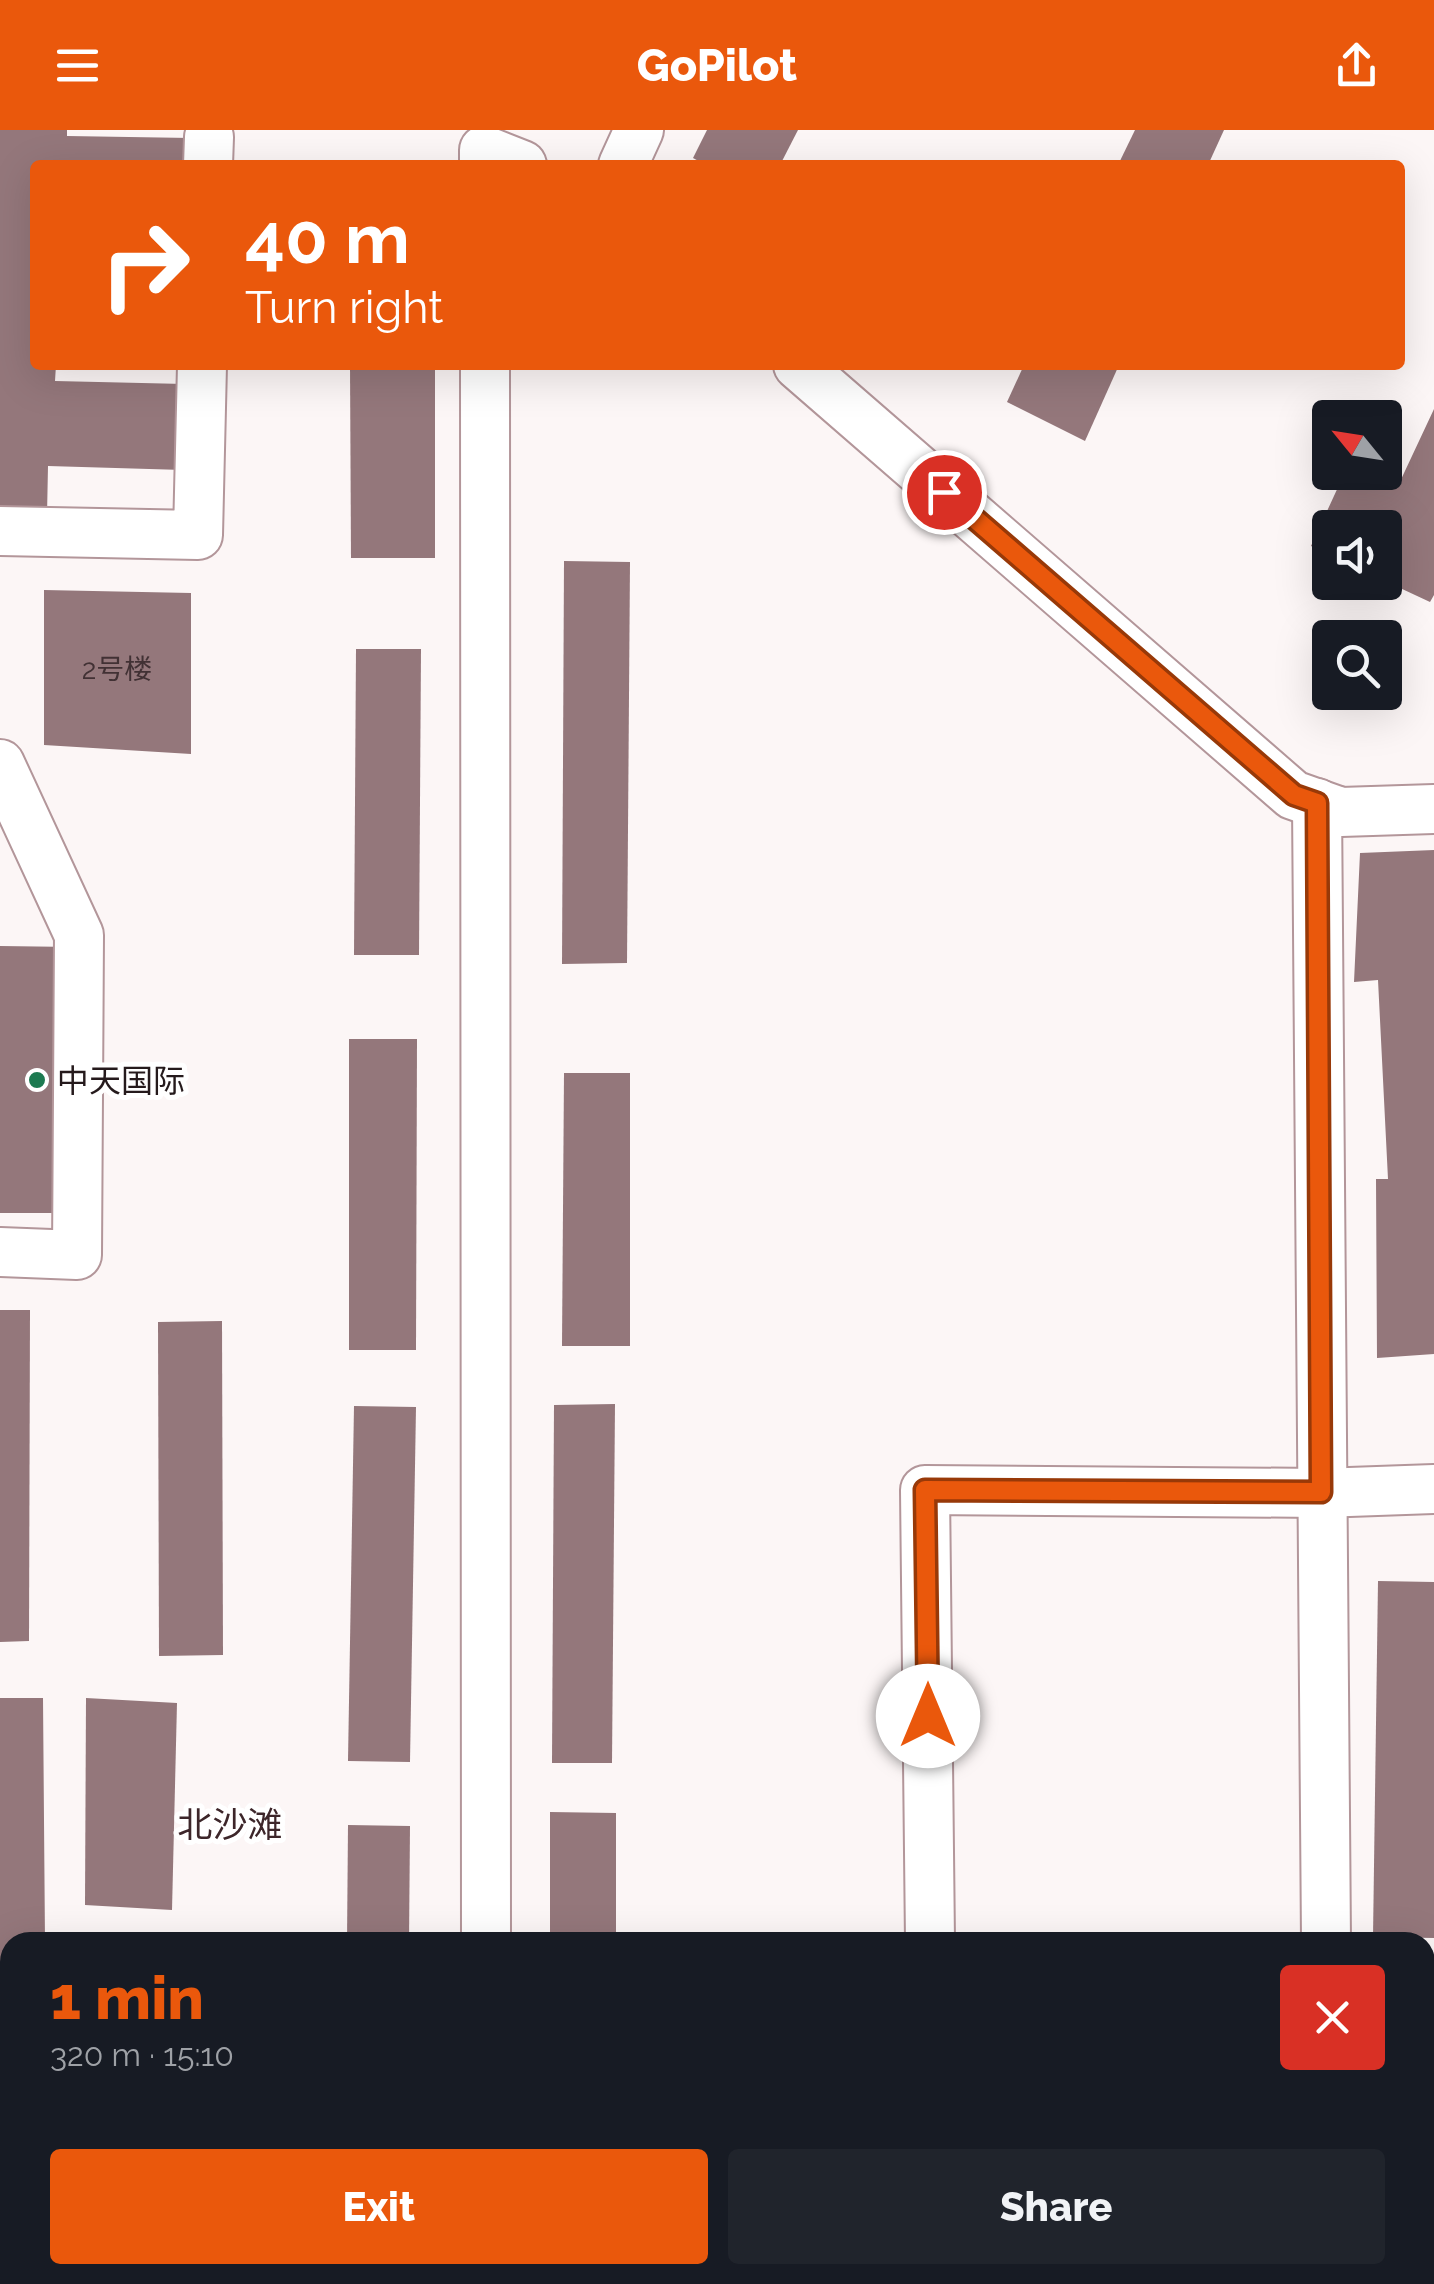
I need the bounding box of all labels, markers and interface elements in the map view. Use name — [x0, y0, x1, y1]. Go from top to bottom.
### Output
icon: menu — [50, 38, 105, 93]
icon: share — [1329, 38, 1384, 93]
text: GoPilot — [637, 39, 797, 92]
text: 40 m — [245, 197, 410, 279]
icon: right — [80, 200, 210, 330]
text: Turn right — [245, 281, 443, 334]
north arrow — [1312, 400, 1402, 490]
map controls — [1312, 400, 1402, 710]
pin — [902, 450, 987, 535]
icon: arrive — [917, 465, 972, 520]
button: sound — [1312, 510, 1402, 600]
button: search — [1312, 620, 1402, 710]
house number: 2号楼 — [82, 653, 152, 686]
place label: 中天国际 — [57, 1062, 185, 1099]
marker: 中天国际 — [26, 1069, 48, 1091]
position arrow — [876, 1664, 980, 1768]
district label: 北沙滩 — [177, 1804, 283, 1845]
text: 1 min — [50, 1963, 204, 2033]
button: close — [1280, 1965, 1385, 2070]
text: 320 m · 15:10 — [50, 2036, 234, 2073]
button: Exit — [50, 2149, 708, 2264]
button: Share — [728, 2149, 1385, 2264]

